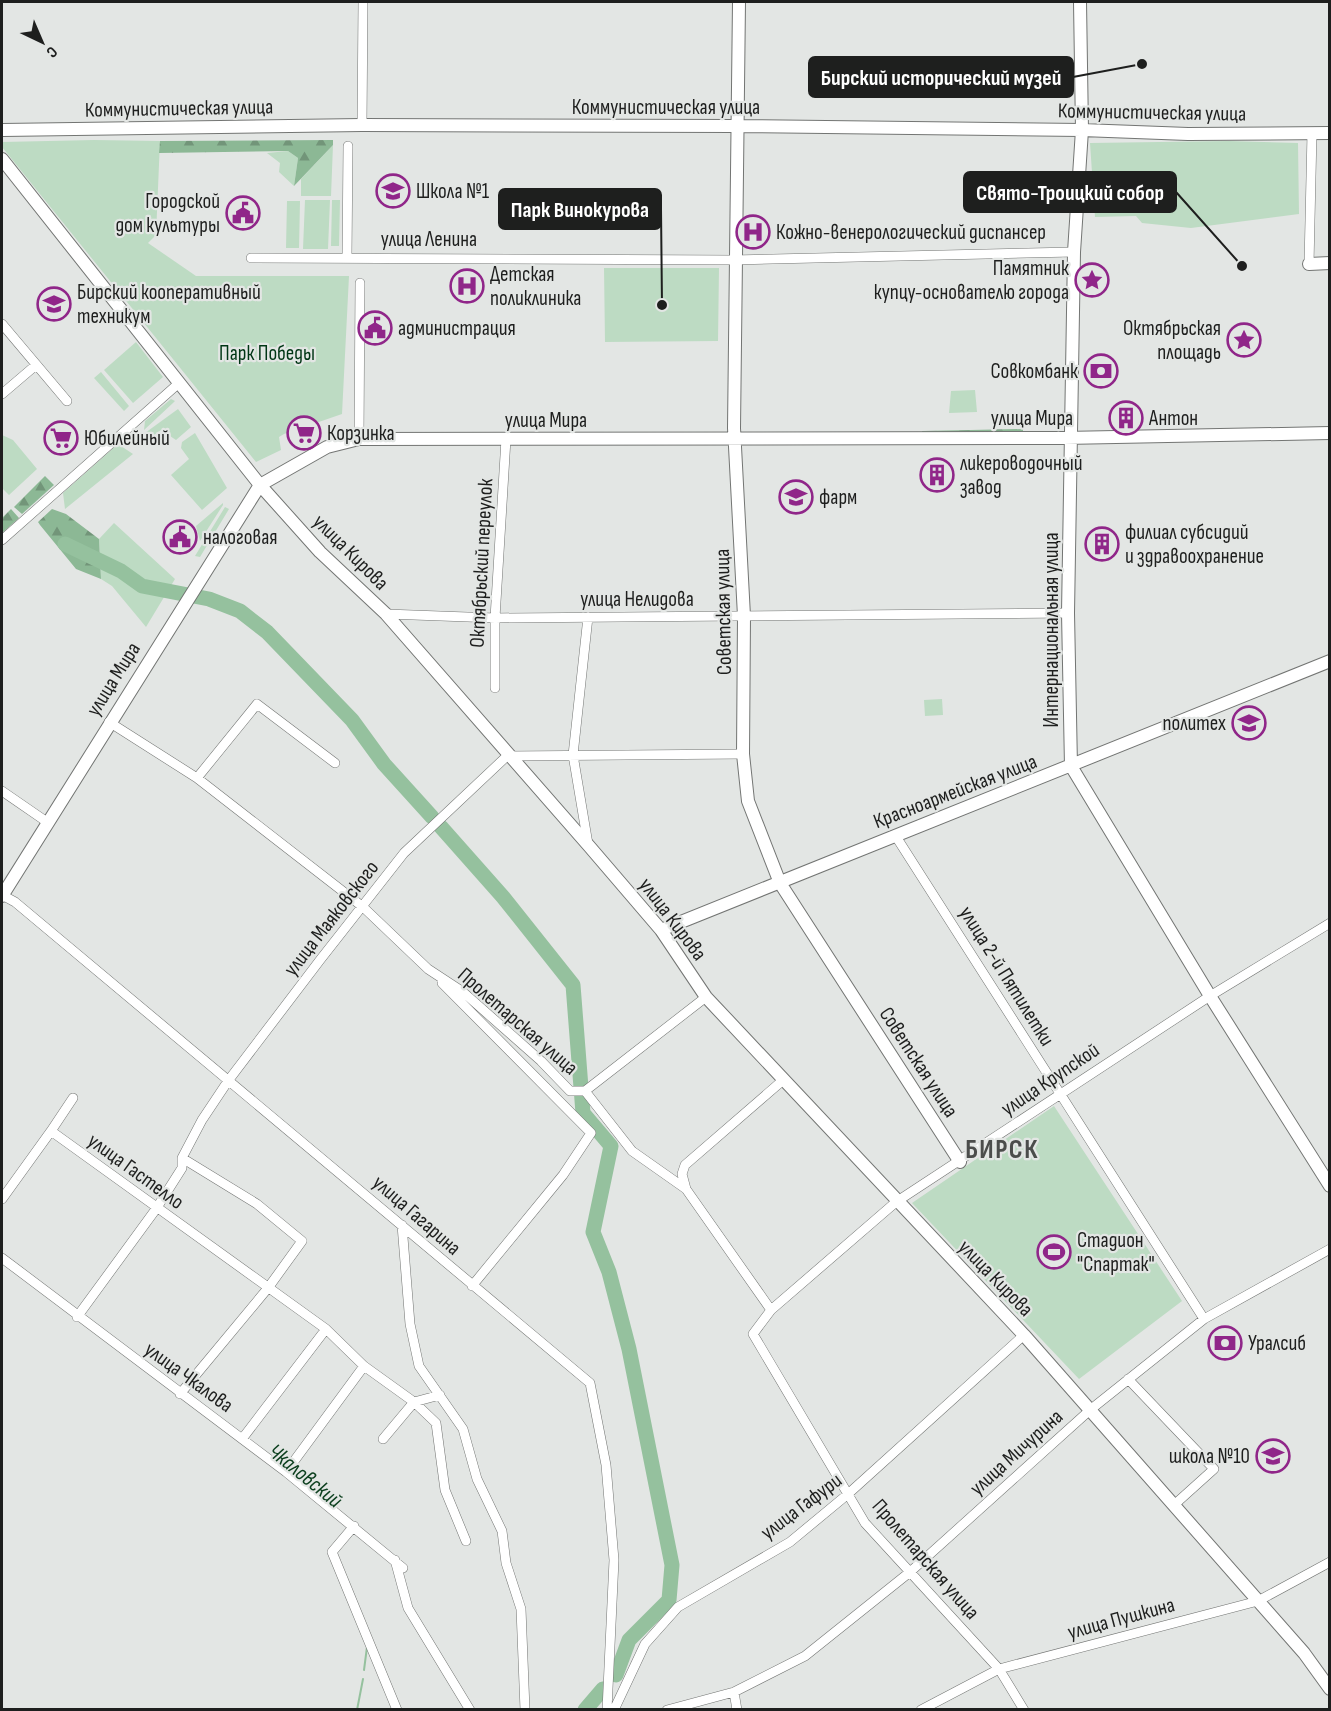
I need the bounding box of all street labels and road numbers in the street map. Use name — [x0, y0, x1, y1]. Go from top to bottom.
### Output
street label: Коммунистическая улица — [85, 94, 273, 123]
street label: Коммунистическая улица — [572, 95, 760, 120]
street label: Коммунистическая улица — [1058, 98, 1246, 127]
street label: улица Ленина — [381, 227, 477, 252]
street label: улица Мира — [991, 406, 1073, 431]
street label: улица Мира — [505, 408, 587, 433]
street label: Октябрьский переулок — [465, 478, 498, 648]
street label: улица Кирова — [308, 509, 394, 595]
street label: Интернациональная улица — [1039, 532, 1064, 728]
street label: Советская улица — [710, 549, 737, 675]
street label: улица Нелидова — [580, 587, 694, 612]
street label: улица Мира — [81, 638, 146, 721]
street label: Красноармейская улица — [870, 749, 1040, 834]
street label: улица Маяковского — [279, 856, 384, 981]
street label: улица Кирова — [634, 873, 712, 965]
street label: улица 2-й Пятилетки — [954, 902, 1060, 1051]
street label: Пролетарская улица — [452, 962, 583, 1080]
street label: Советская улица — [874, 1003, 963, 1122]
street label: улица Крупской — [996, 1037, 1104, 1121]
street label: улица Гастелло — [83, 1128, 189, 1215]
street label: улица Гагарина — [367, 1170, 466, 1261]
street label: улица Кирова — [953, 1235, 1038, 1322]
street label: улица Чкалова — [140, 1337, 238, 1418]
street label: улица Мичурина — [965, 1404, 1068, 1501]
street label: улица Гафури — [756, 1468, 847, 1545]
street label: Пролетарская улица — [867, 1494, 985, 1625]
street label: улица Пушкина — [1065, 1592, 1177, 1645]

